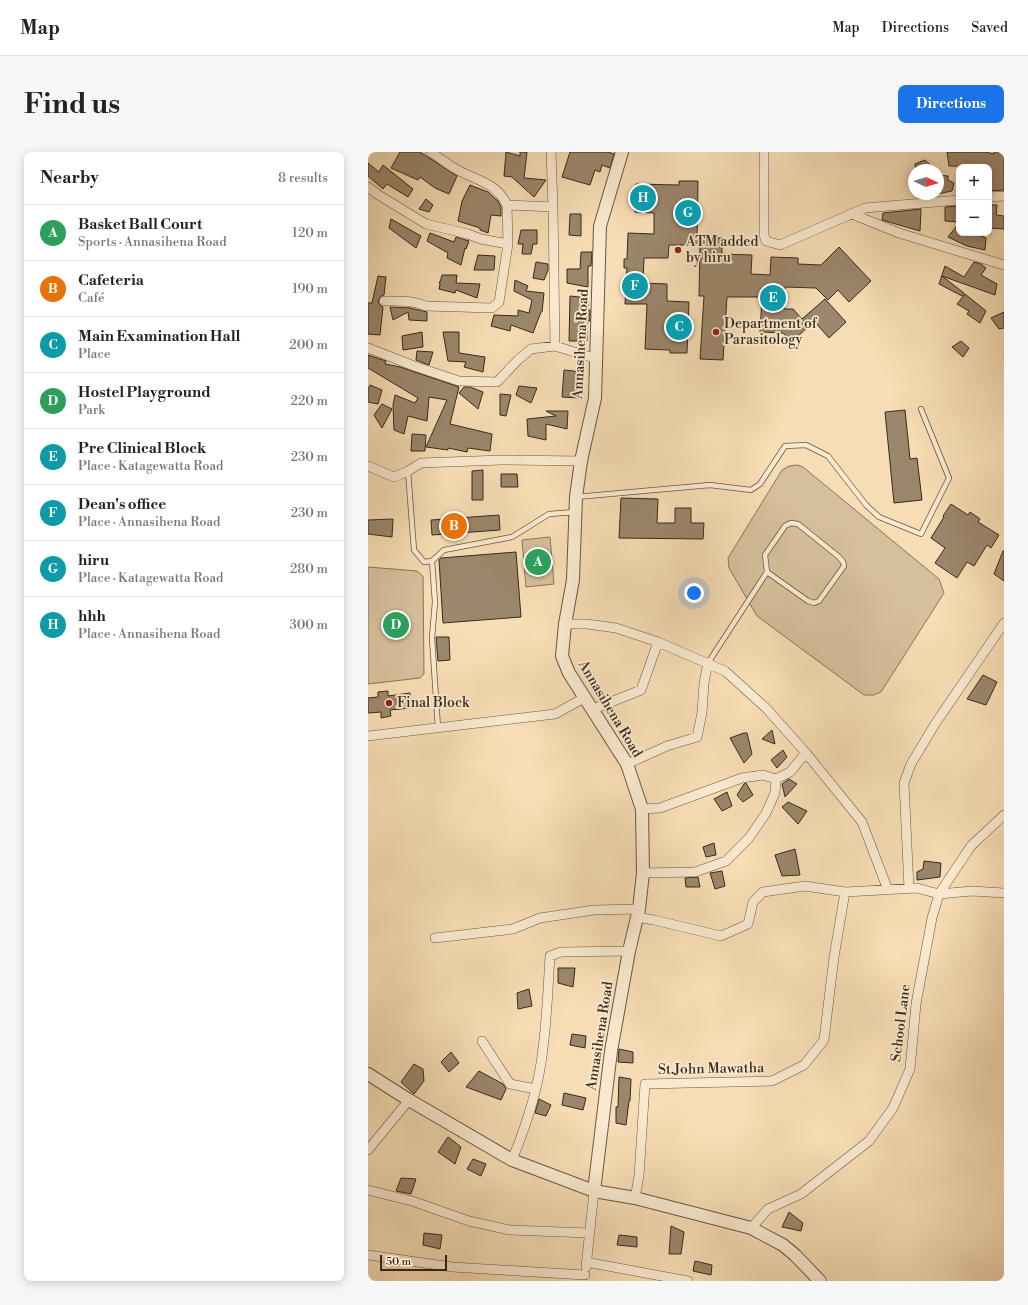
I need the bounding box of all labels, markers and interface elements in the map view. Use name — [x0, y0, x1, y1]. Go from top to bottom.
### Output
text: Map — [20, 16, 60, 40]
text: Map — [832, 19, 860, 37]
text: Directions — [882, 19, 949, 37]
text: Saved — [971, 19, 1008, 37]
button: Directions — [898, 85, 1004, 123]
text: Find us — [24, 87, 120, 122]
north arrow — [908, 164, 944, 200]
map controls — [956, 164, 992, 236]
button: + — [956, 164, 992, 200]
text: Nearby — [40, 167, 99, 189]
text: 8 results — [278, 170, 328, 186]
pin: H — [630, 183, 656, 213]
pin: G — [675, 198, 701, 228]
button: − — [956, 200, 992, 236]
text: Basket Ball Court — [78, 215, 202, 234]
text: A — [48, 225, 58, 241]
text: 120 m — [292, 225, 328, 241]
place label: ATM added by hiru — [685, 233, 758, 267]
text: Sports · Annasihena Road — [78, 234, 227, 250]
marker: ATM added by hiru — [673, 245, 683, 255]
text: Cafeteria — [78, 271, 144, 290]
pin: F — [622, 271, 648, 301]
text: B — [48, 281, 58, 297]
text: 190 m — [292, 281, 328, 297]
pin: E — [760, 283, 786, 313]
street label: Annasihena Road — [569, 288, 593, 401]
text: Café — [78, 290, 105, 306]
pin: C — [666, 312, 692, 342]
place label: Department of Parasitology — [724, 315, 818, 349]
text: Main Examination Hall — [78, 327, 241, 346]
marker: Department of Parasitology — [711, 327, 721, 337]
text: C — [48, 337, 58, 353]
text: 200 m — [289, 337, 328, 353]
text: Place — [78, 346, 110, 362]
text: Hostel Playground — [78, 383, 211, 402]
text: D — [48, 393, 58, 409]
text: 220 m — [290, 393, 328, 409]
text: Park — [78, 402, 105, 418]
text: Pre Clinical Block — [78, 439, 206, 458]
text: E — [48, 449, 58, 465]
text: 230 m — [291, 449, 328, 465]
text: Place · Katagewatta Road — [78, 458, 223, 474]
text: Dean's office — [78, 495, 166, 514]
text: F — [48, 505, 58, 521]
text: 230 m — [291, 505, 328, 521]
pin: B — [441, 511, 467, 541]
text: Place · Annasihena Road — [78, 514, 220, 530]
pin: A — [525, 547, 551, 577]
text: hiru — [78, 551, 109, 570]
text: G — [48, 561, 58, 577]
text: 280 m — [290, 561, 328, 577]
text: Place · Katagewatta Road — [78, 570, 223, 586]
your location — [684, 583, 704, 603]
text: hhh — [78, 607, 106, 626]
pin: D — [383, 610, 409, 640]
text: H — [48, 617, 58, 633]
text: 300 m — [290, 617, 328, 633]
text: Place · Annasihena Road — [78, 626, 220, 642]
street label: Annasihena Road — [573, 656, 646, 761]
place label: Final Block — [397, 694, 470, 712]
marker: Final Block — [384, 698, 394, 708]
street label: Annasihena Road — [582, 980, 618, 1093]
street label: School Lane — [887, 983, 915, 1063]
street label: St.John Mawatha — [658, 1059, 765, 1079]
scale bar — [380, 1253, 447, 1272]
text: 50 m — [386, 1255, 411, 1269]

